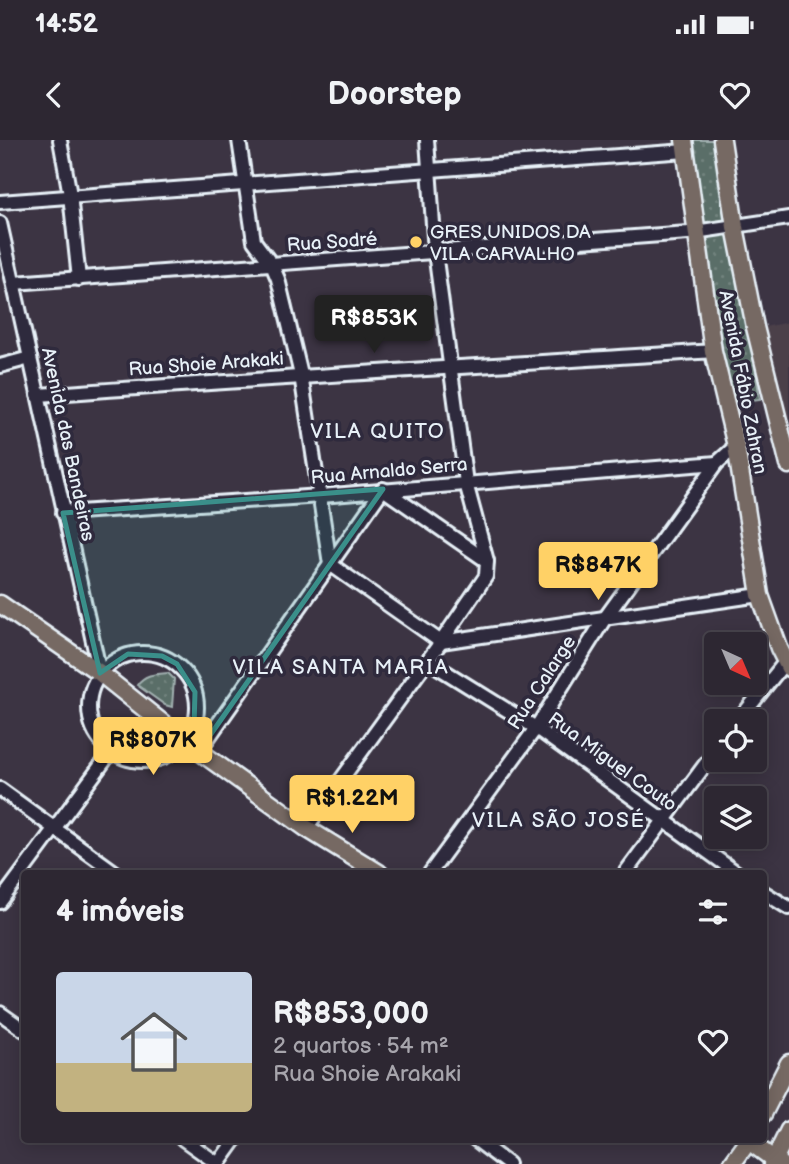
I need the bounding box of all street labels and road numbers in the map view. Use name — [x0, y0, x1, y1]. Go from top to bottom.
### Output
street label: Rua Sodré — [286, 228, 378, 257]
street label: Avenida Fábio Zahran — [713, 288, 772, 476]
street label: Avenida das Bandeiras — [36, 346, 99, 543]
street label: Rua Shoie Arakaki — [128, 348, 285, 381]
street label: Rua Arnaldo Serra — [310, 453, 468, 490]
street label: Rua Calarge — [503, 631, 581, 734]
street label: Rua Miguel Couto — [543, 708, 681, 817]

